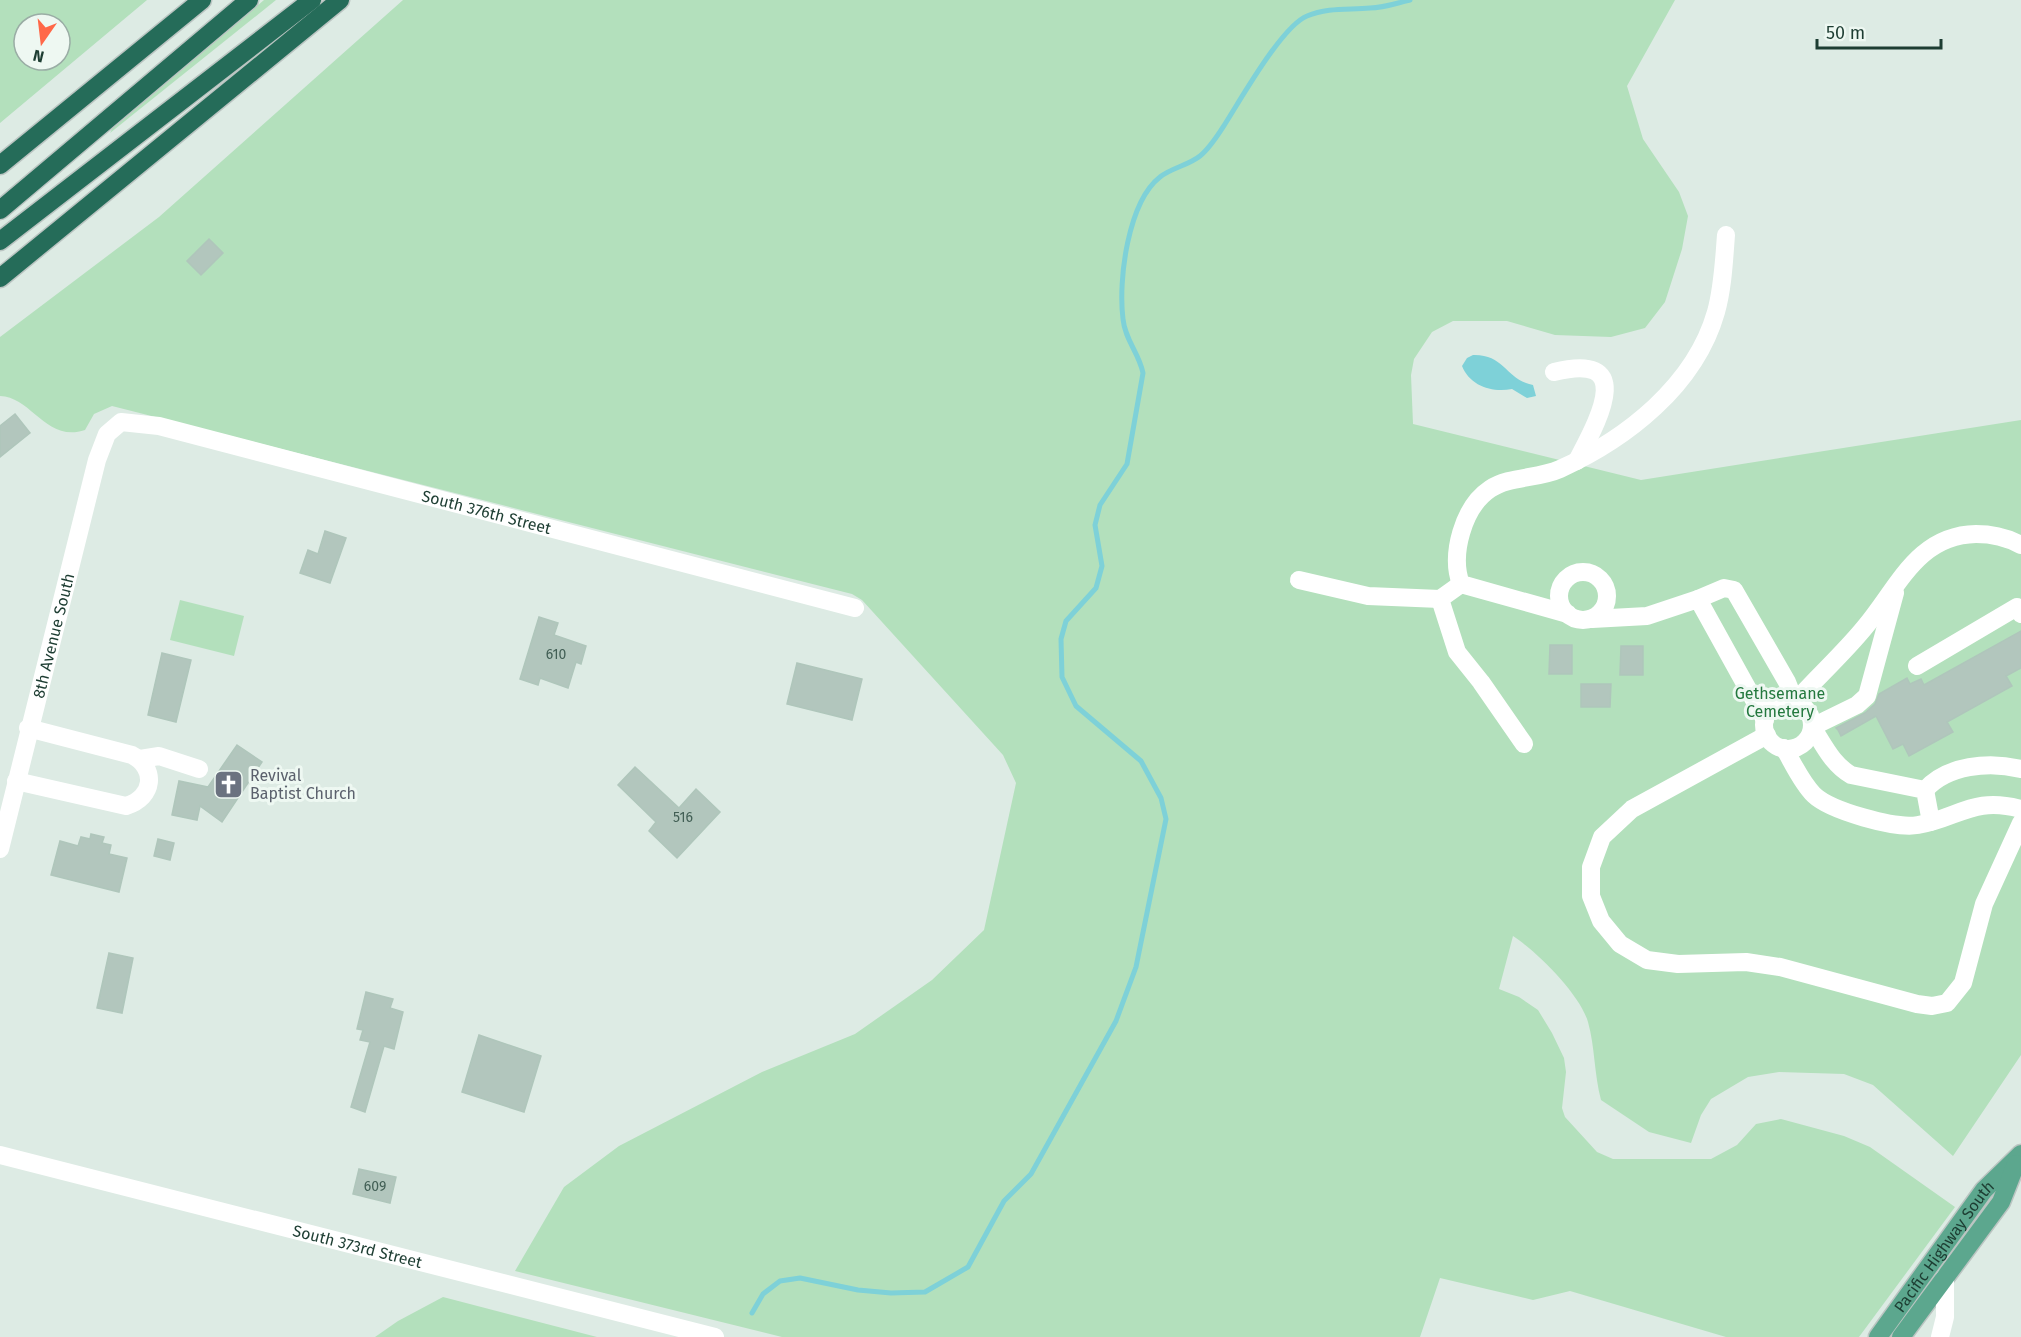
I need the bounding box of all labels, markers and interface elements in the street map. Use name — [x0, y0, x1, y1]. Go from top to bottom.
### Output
north arrow — [12, 12, 72, 72]
scale bar — [1817, 12, 1942, 50]
text: 50 m — [1826, 22, 1865, 44]
text: N — [31, 46, 46, 67]
street label: South 376th Street — [420, 486, 553, 538]
street label: 8th Avenue South — [28, 571, 78, 700]
house number: 610 — [546, 646, 567, 663]
park label: Gethsemane Cemetery — [1735, 684, 1825, 721]
place label: Revival Baptist Church — [250, 766, 356, 803]
church icon: Revival Baptist Church — [213, 768, 245, 800]
house number: 516 — [673, 809, 693, 826]
street label: Pacific Highway South — [1890, 1176, 1998, 1316]
house number: 609 — [364, 1178, 386, 1195]
street label: South 373rd Street — [291, 1220, 424, 1272]

